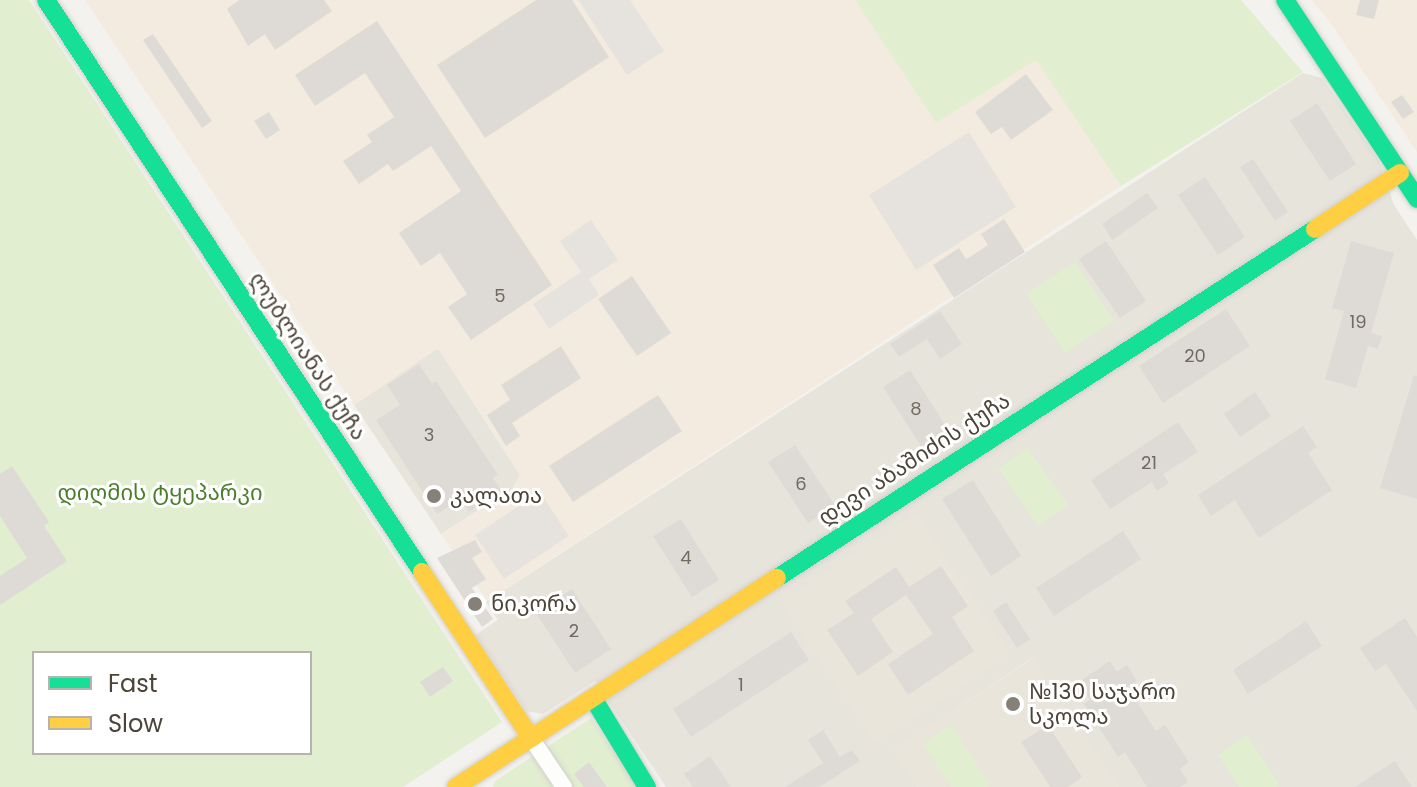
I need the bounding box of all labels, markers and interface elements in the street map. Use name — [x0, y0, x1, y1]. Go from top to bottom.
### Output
street label: ლუბლიანას ქუჩა — [244, 267, 372, 445]
house number: 5 — [494, 285, 506, 307]
house number: 19 — [1349, 311, 1367, 333]
house number: 20 — [1184, 345, 1206, 367]
street label: დევი აბაშიძის ქუჩა — [813, 387, 1015, 531]
house number: 8 — [910, 398, 922, 420]
house number: 3 — [424, 424, 434, 446]
house number: 21 — [1141, 452, 1157, 474]
house number: 6 — [795, 473, 807, 495]
park label: დიღმის ტყეპარკი — [57, 480, 263, 506]
place label: კალათა — [450, 483, 542, 509]
marker: კალათა — [425, 487, 443, 505]
house number: 4 — [680, 547, 692, 569]
place label: ნიკორა — [491, 591, 577, 617]
marker: ნიკორა — [466, 595, 484, 613]
house number: 2 — [569, 620, 579, 642]
legend — [32, 651, 312, 755]
text: Fast — [108, 667, 158, 700]
house number: 1 — [738, 674, 744, 696]
place label: №130 საჯარო სკოლა — [1029, 678, 1176, 730]
marker: №130 საჯარო სკოლა — [1004, 695, 1022, 713]
text: Slow — [108, 707, 163, 740]

